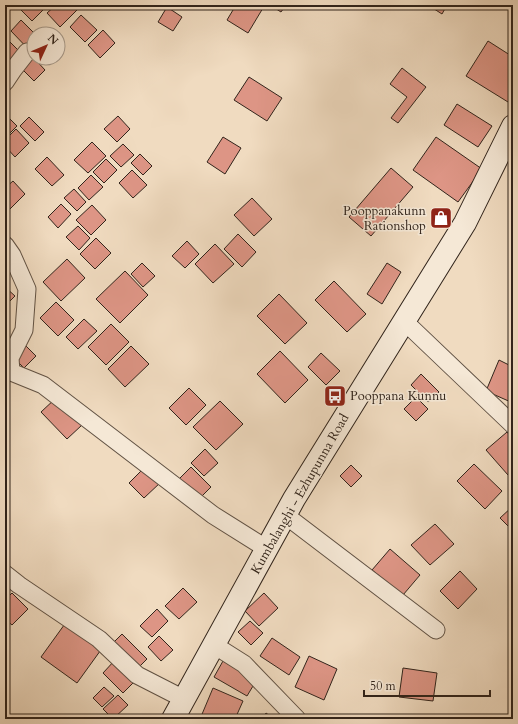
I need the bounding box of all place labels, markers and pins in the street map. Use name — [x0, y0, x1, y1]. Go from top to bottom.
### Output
place label: Pooppanakunn Rationshop — [343, 202, 427, 235]
shop icon: Pooppanakunn Rationshop — [428, 205, 454, 231]
bus stop icon: Pooppana Kunnu — [322, 383, 348, 409]
place label: Pooppana Kunnu — [350, 387, 446, 405]

